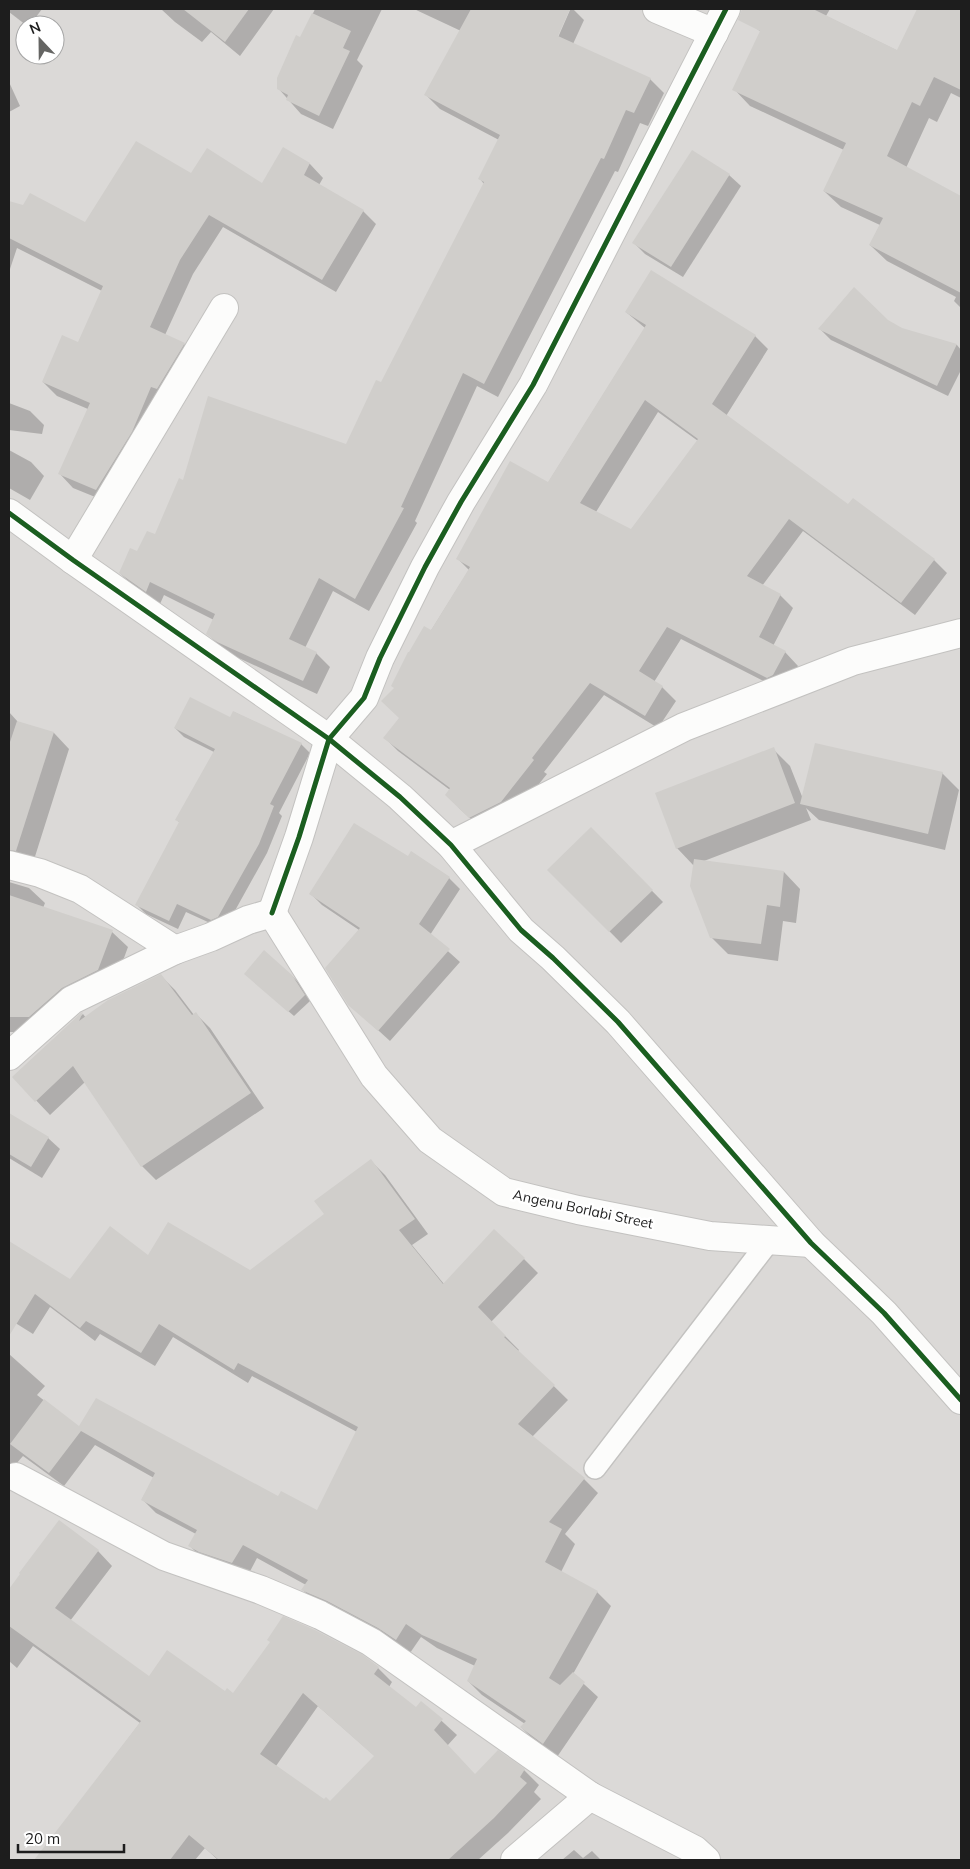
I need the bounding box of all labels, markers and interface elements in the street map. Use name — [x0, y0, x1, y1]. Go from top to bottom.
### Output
north arrow — [15, 15, 65, 65]
text: N — [27, 18, 43, 38]
street label: Angenu Borlabi Street — [511, 1185, 655, 1233]
scale bar — [18, 1822, 124, 1854]
text: 20 m — [25, 1829, 60, 1848]

